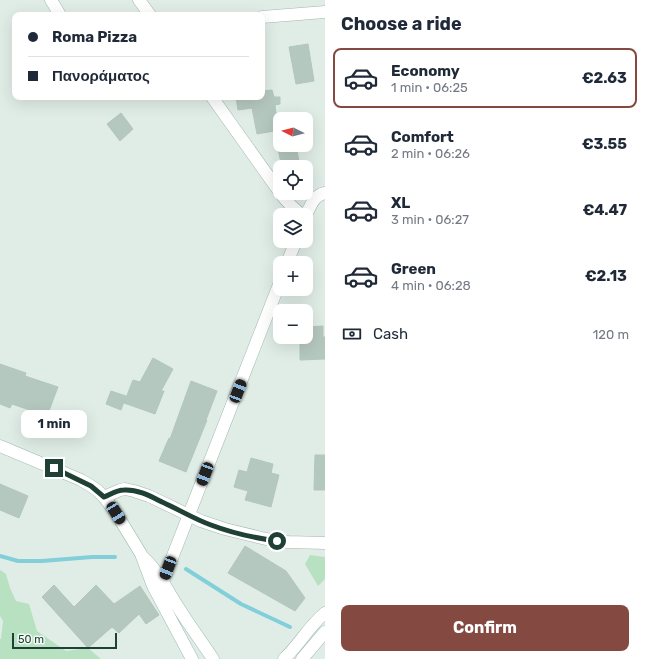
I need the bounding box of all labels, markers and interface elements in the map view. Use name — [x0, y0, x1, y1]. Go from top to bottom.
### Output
text: Choose a ride — [341, 13, 462, 35]
text: Roma Pizza — [52, 28, 137, 46]
icon: car — [343, 60, 379, 96]
text: Economy — [391, 62, 460, 80]
text: Πανοράματος — [52, 67, 150, 85]
text: €2.63 — [582, 69, 627, 87]
text: 1 min · 06:25 — [391, 80, 468, 95]
north arrow — [273, 112, 313, 152]
map controls — [273, 112, 313, 344]
icon: car — [343, 126, 379, 162]
text: Comfort — [391, 128, 454, 146]
text: €3.55 — [582, 135, 627, 153]
text: 2 min · 06:26 — [391, 146, 470, 161]
button: locate — [273, 160, 313, 200]
icon: car — [343, 192, 379, 228]
text: XL — [391, 194, 410, 212]
text: €4.47 — [582, 201, 627, 219]
button: layers — [273, 208, 313, 248]
text: 3 min · 06:27 — [391, 212, 469, 227]
button: + — [273, 256, 313, 296]
icon: car — [343, 258, 379, 294]
text: Green — [391, 260, 436, 278]
text: €2.13 — [585, 267, 627, 285]
text: 4 min · 06:28 — [391, 278, 471, 293]
button: − — [273, 304, 313, 344]
icon: cash — [341, 323, 363, 345]
text: Cash — [373, 325, 408, 343]
text: 120 m — [593, 327, 629, 342]
car — [228, 378, 248, 404]
callout: 1 min — [21, 410, 87, 438]
text: 1 min — [37, 416, 71, 431]
route end — [45, 459, 63, 477]
car — [195, 461, 215, 487]
car — [105, 500, 127, 526]
route start — [268, 532, 286, 550]
car — [158, 555, 178, 581]
button: Confirm — [341, 605, 629, 651]
scale bar — [12, 631, 117, 650]
text: 50 m — [18, 633, 44, 646]

